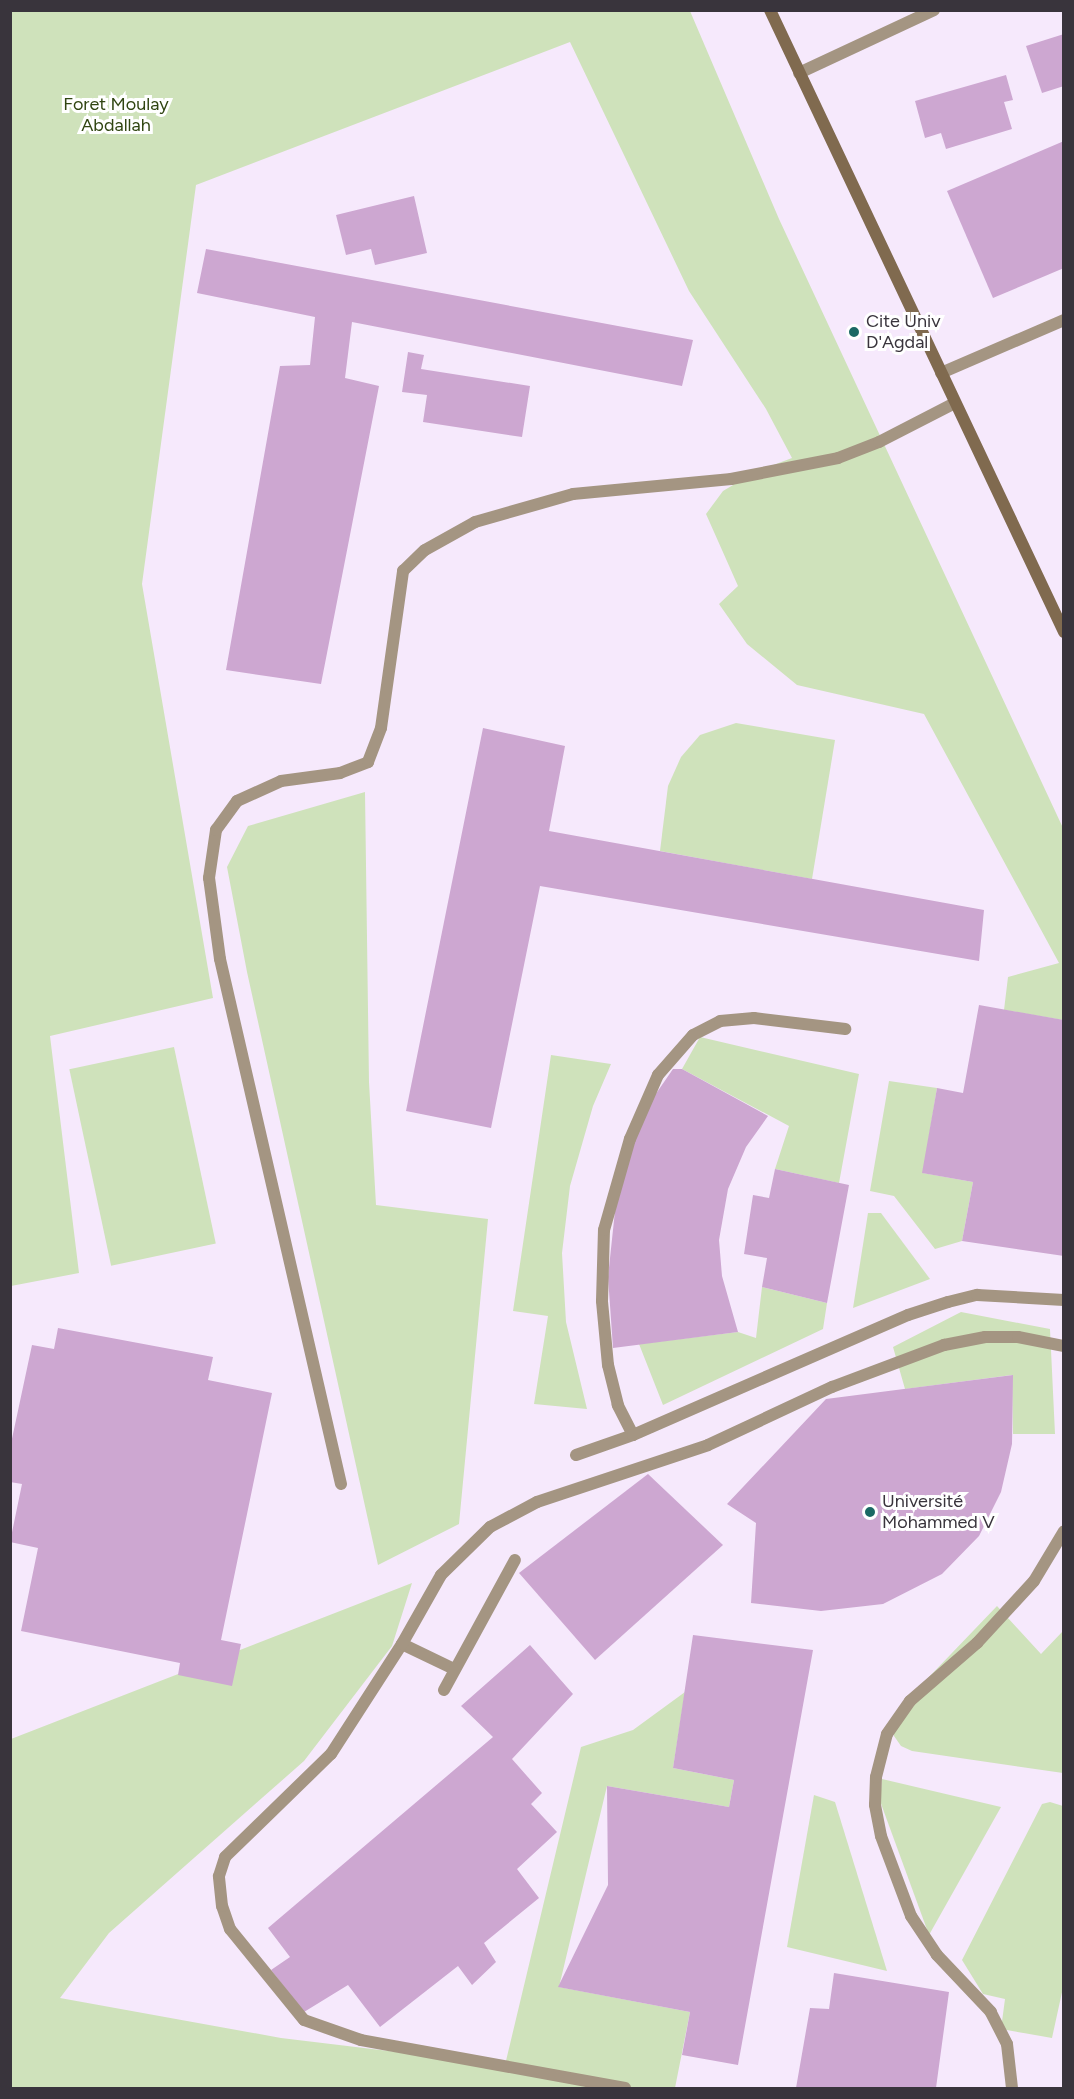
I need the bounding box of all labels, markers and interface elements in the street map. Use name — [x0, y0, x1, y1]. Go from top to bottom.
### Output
park label: Foret Moulay Abdallah — [63, 94, 169, 136]
place label: Cite Univ D'Agdal — [866, 311, 940, 354]
marker: Cite Univ D'Agdal — [847, 325, 861, 339]
place label: Université Mohammed V — [882, 1491, 995, 1534]
marker: Université Mohammed V — [863, 1505, 877, 1519]

